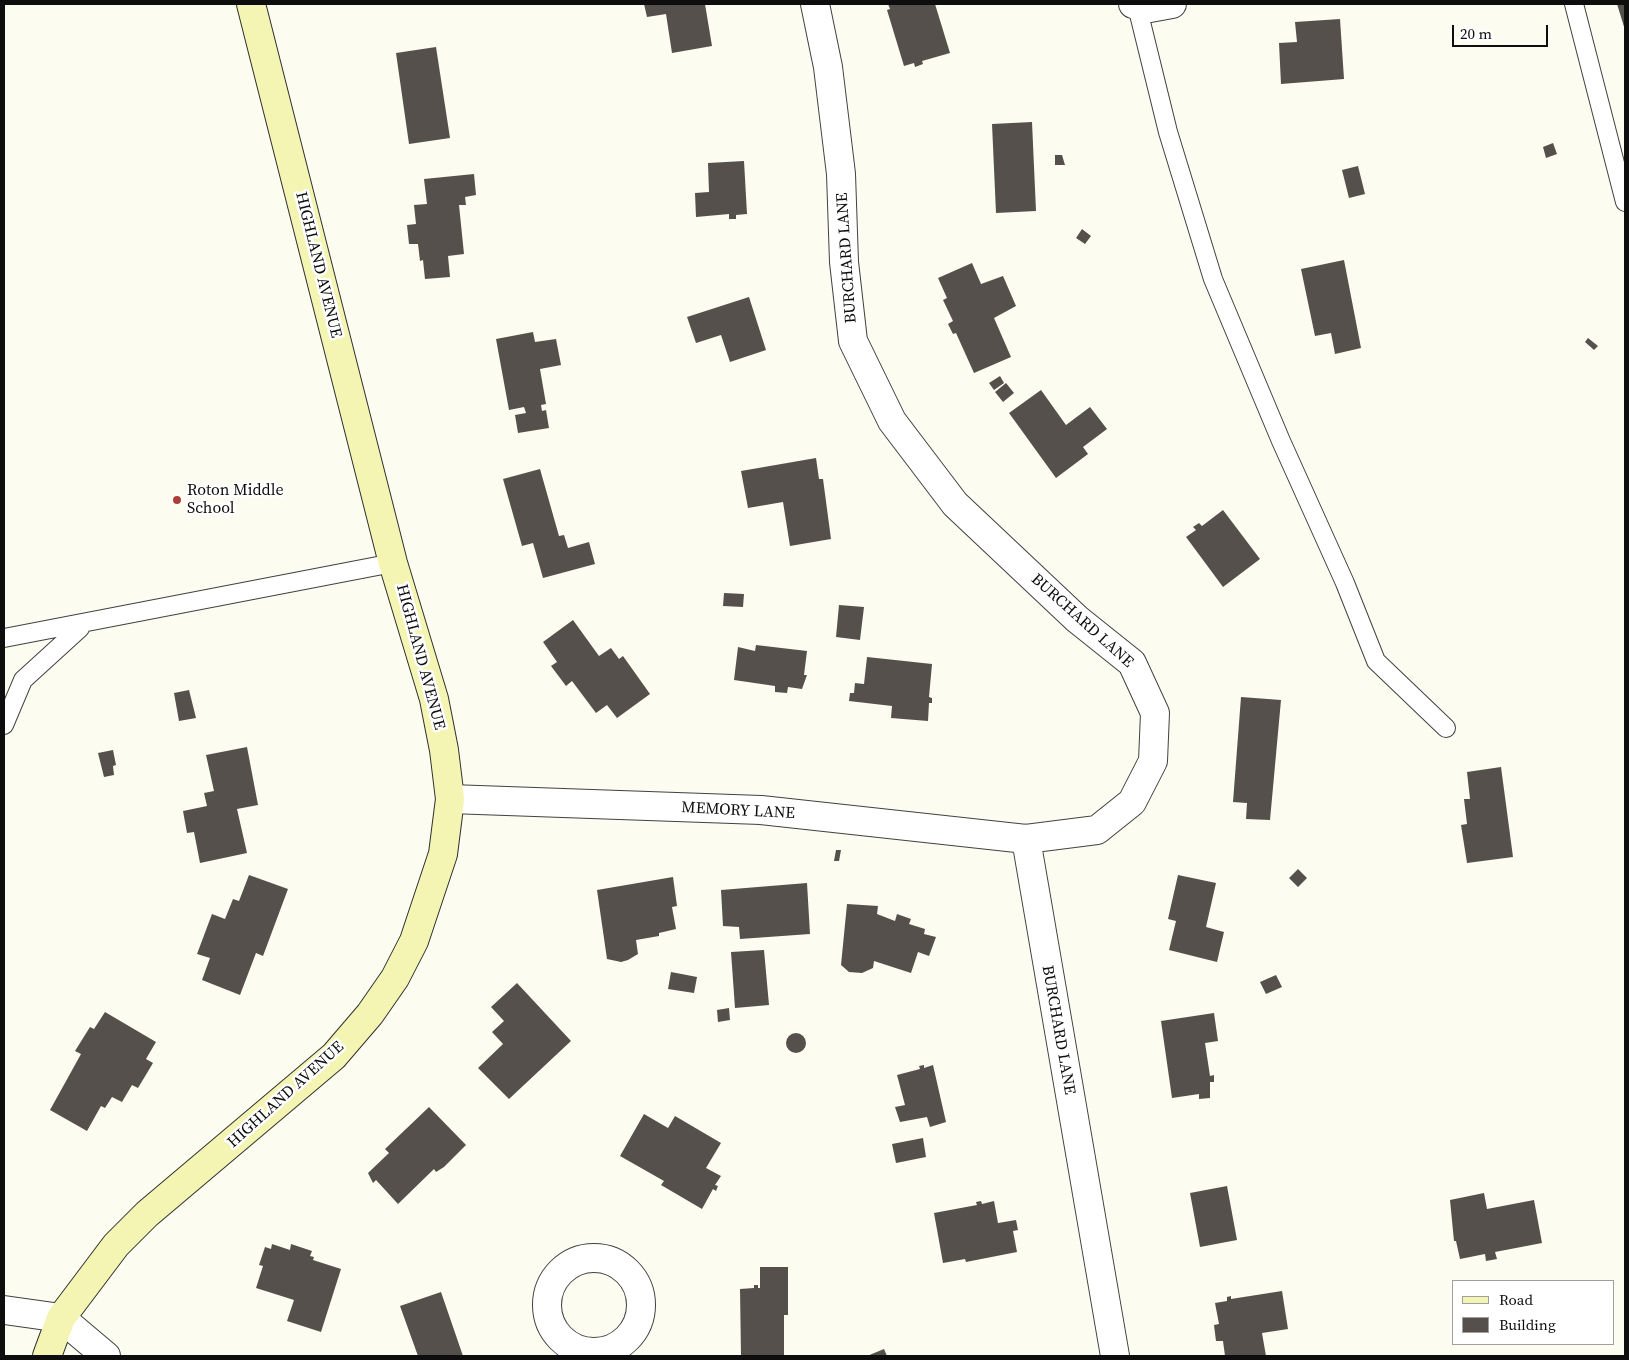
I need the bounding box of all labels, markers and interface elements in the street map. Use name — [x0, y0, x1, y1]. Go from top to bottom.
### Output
scale bar — [1454, 15, 1550, 47]
text: 20 m — [1460, 23, 1492, 44]
street label: HIGHLAND AVENUE — [291, 190, 345, 340]
street label: BURCHARD LANE — [833, 192, 861, 324]
place label: Roton Middle School — [187, 481, 284, 519]
marker: Roton Middle School — [171, 494, 183, 506]
street label: BURCHARD LANE — [1027, 570, 1137, 672]
street label: HIGHLAND AVENUE — [391, 582, 449, 732]
street label: MEMORY LANE — [681, 798, 795, 824]
street label: BURCHARD LANE — [1037, 964, 1079, 1096]
street label: HIGHLAND AVENUE — [224, 1038, 348, 1152]
legend — [1452, 1280, 1614, 1345]
text: Road — [1499, 1289, 1533, 1310]
text: Building — [1499, 1314, 1556, 1335]

